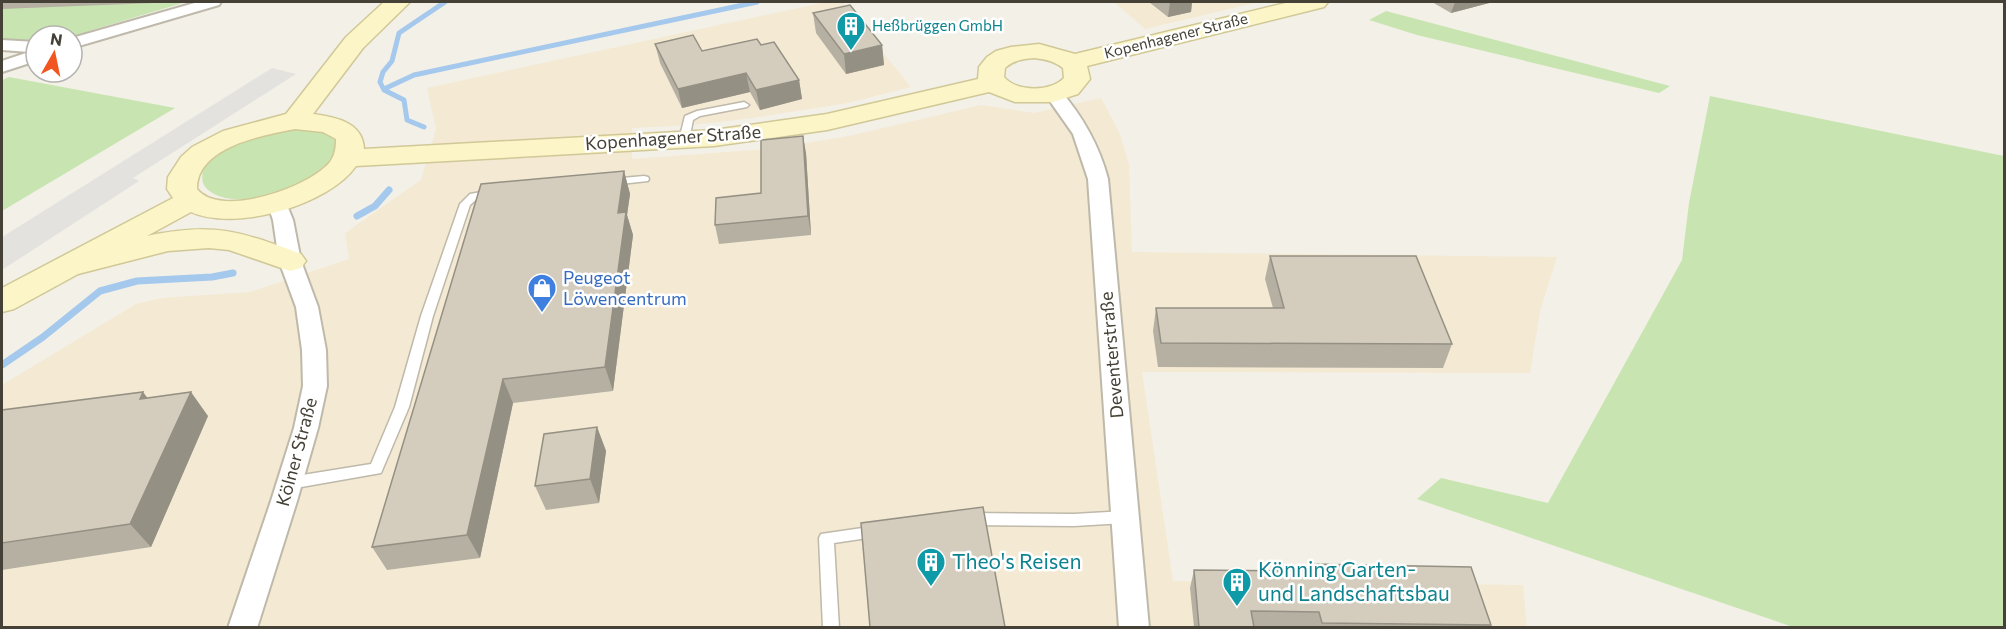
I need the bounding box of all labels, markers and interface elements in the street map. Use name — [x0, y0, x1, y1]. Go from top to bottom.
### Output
street label: Kopenhagener Straße — [1102, 8, 1249, 62]
building icon: Heßbrüggen GmbH — [835, 10, 867, 52]
place label: Heßbrüggen GmbH — [872, 16, 1003, 34]
north arrow — [24, 24, 84, 84]
text: N — [49, 28, 64, 49]
street label: Kopenhagener Straße — [584, 120, 762, 154]
place label: Peugeot Löwencentrum — [563, 266, 687, 309]
shop icon: Peugeot Löwencentrum — [526, 272, 558, 314]
street label: Deventerstraße — [1095, 291, 1128, 419]
street label: Kölner Straße — [271, 395, 321, 509]
building icon: Theo's Reisen — [915, 546, 947, 588]
place label: Theo's Reisen — [952, 548, 1081, 573]
place label: Könning Garten- und Landschaftsbau — [1258, 556, 1450, 605]
building icon: Könning Garten- und Landschaftsbau — [1221, 566, 1253, 608]

